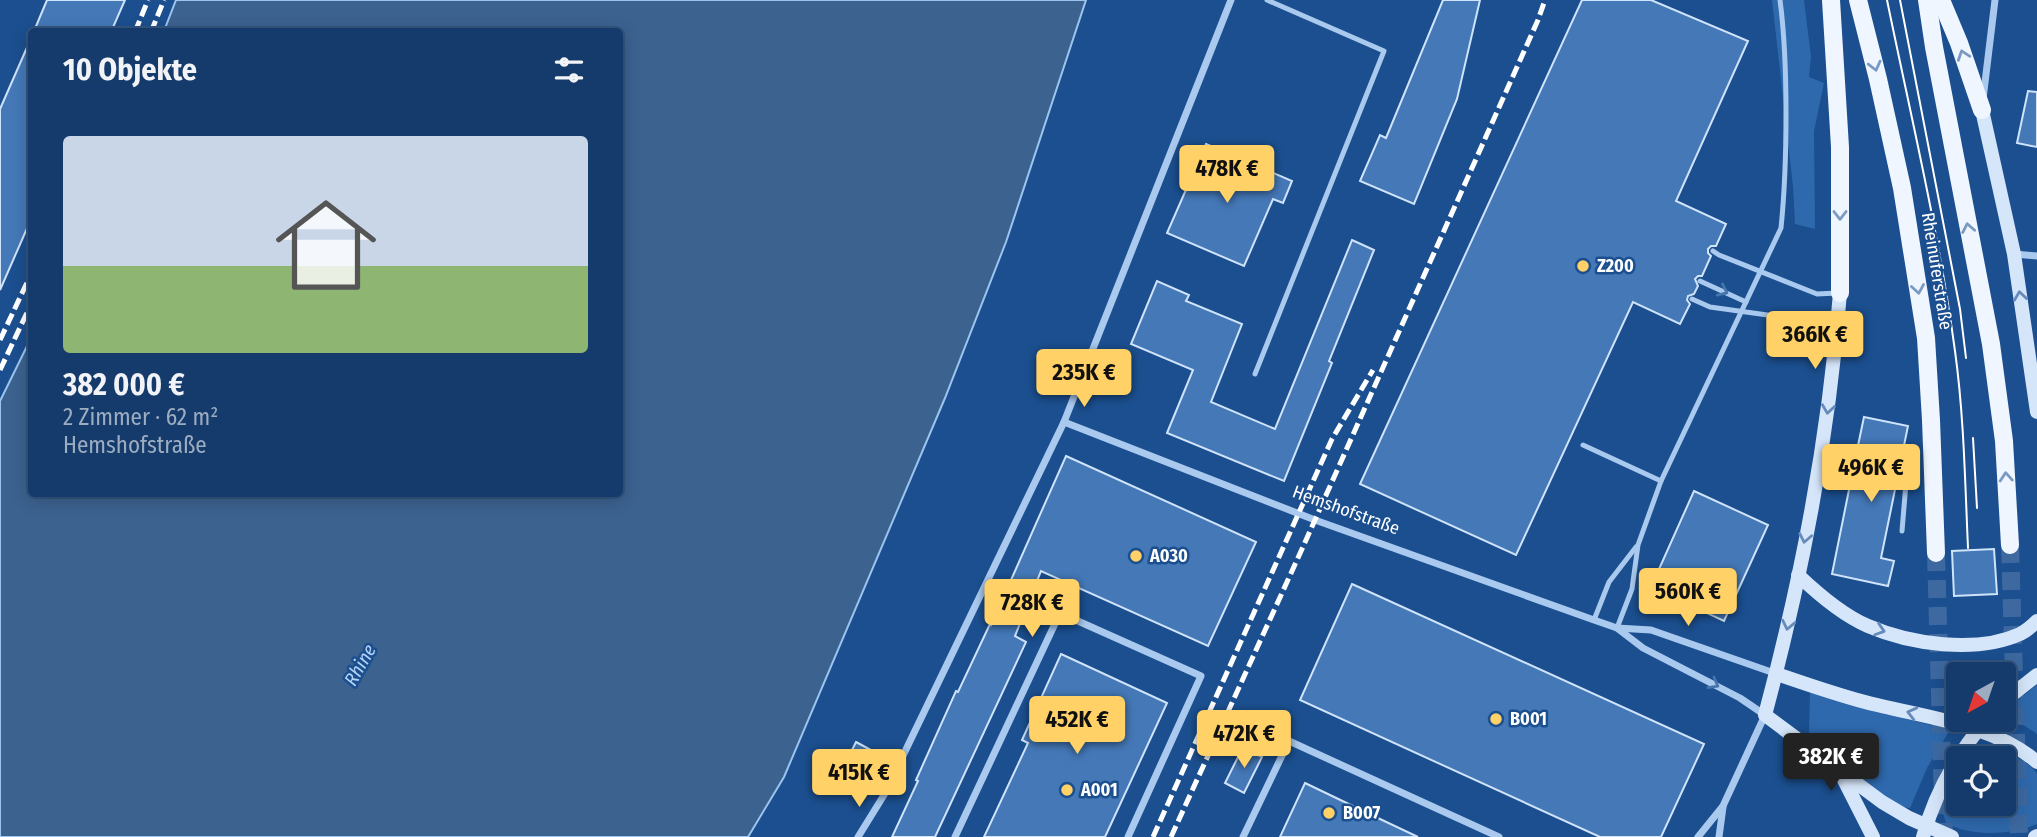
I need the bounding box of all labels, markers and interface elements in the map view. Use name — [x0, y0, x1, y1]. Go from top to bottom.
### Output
one-way arrow — [1957, 49, 1971, 61]
icon: filters — [550, 51, 588, 89]
text: 10 Objekte — [63, 52, 197, 88]
one-way arrow — [1867, 60, 1881, 72]
pin: 478K € — [1170, 146, 1284, 205]
text: 478K € — [1195, 154, 1259, 182]
icon: home — [263, 182, 389, 308]
one-way arrow — [1832, 210, 1848, 221]
street label: Rheinuferstraße — [1917, 211, 1957, 331]
one-way arrow — [1962, 222, 1977, 234]
place label: Z200 — [1597, 255, 1634, 277]
marker: Z200 — [1575, 258, 1591, 274]
one-way arrow — [1716, 283, 1728, 297]
one-way arrow — [1910, 283, 1925, 295]
one-way arrow — [2013, 290, 2028, 302]
pin: 366K € — [1758, 312, 1872, 371]
text: 366K € — [1782, 320, 1848, 348]
pin: 235K € — [1027, 350, 1141, 409]
text: 235K € — [1052, 358, 1116, 386]
text: 382 000 € — [63, 367, 184, 403]
text: 2 Zimmer · 62 m² — [63, 403, 218, 431]
one-way arrow — [1820, 403, 1835, 415]
text: Hemshofstraße — [63, 431, 207, 459]
pin: 496K € — [1814, 444, 1928, 504]
text: 496K € — [1838, 453, 1904, 481]
one-way arrow — [1999, 472, 2014, 483]
street label: Hemshofstraße — [1289, 480, 1403, 540]
one-way arrow — [1798, 533, 1813, 544]
place label: A030 — [1149, 545, 1188, 567]
marker: A030 — [1128, 548, 1144, 564]
pin: 560K € — [1631, 568, 1745, 628]
text: 560K € — [1655, 577, 1721, 605]
pin: 728K € — [975, 580, 1089, 639]
text: 728K € — [1000, 588, 1064, 616]
one-way arrow — [1781, 619, 1796, 631]
one-way arrow — [1874, 622, 1886, 636]
water label: Rhine — [339, 640, 381, 690]
north arrow — [1946, 662, 2016, 732]
map controls — [1946, 662, 2016, 816]
one-way arrow — [1707, 675, 1719, 689]
pin: 452K € — [1020, 696, 1134, 756]
text: 452K € — [1045, 705, 1109, 733]
one-way arrow — [1906, 707, 1918, 721]
place label: B001 — [1510, 708, 1547, 730]
pin: 472K € — [1187, 710, 1301, 770]
marker: B001 — [1488, 711, 1504, 727]
text: 472K € — [1213, 719, 1275, 747]
pin: 382K € — [1774, 734, 1888, 793]
text: 382K € — [1799, 742, 1863, 770]
button: locate — [1946, 746, 2016, 816]
pin: 415K € — [802, 750, 916, 809]
text: 415K € — [828, 758, 890, 786]
place label: A001 — [1080, 779, 1118, 801]
marker: A001 — [1059, 782, 1075, 798]
place label: B007 — [1343, 802, 1380, 824]
marker: B007 — [1321, 805, 1337, 821]

